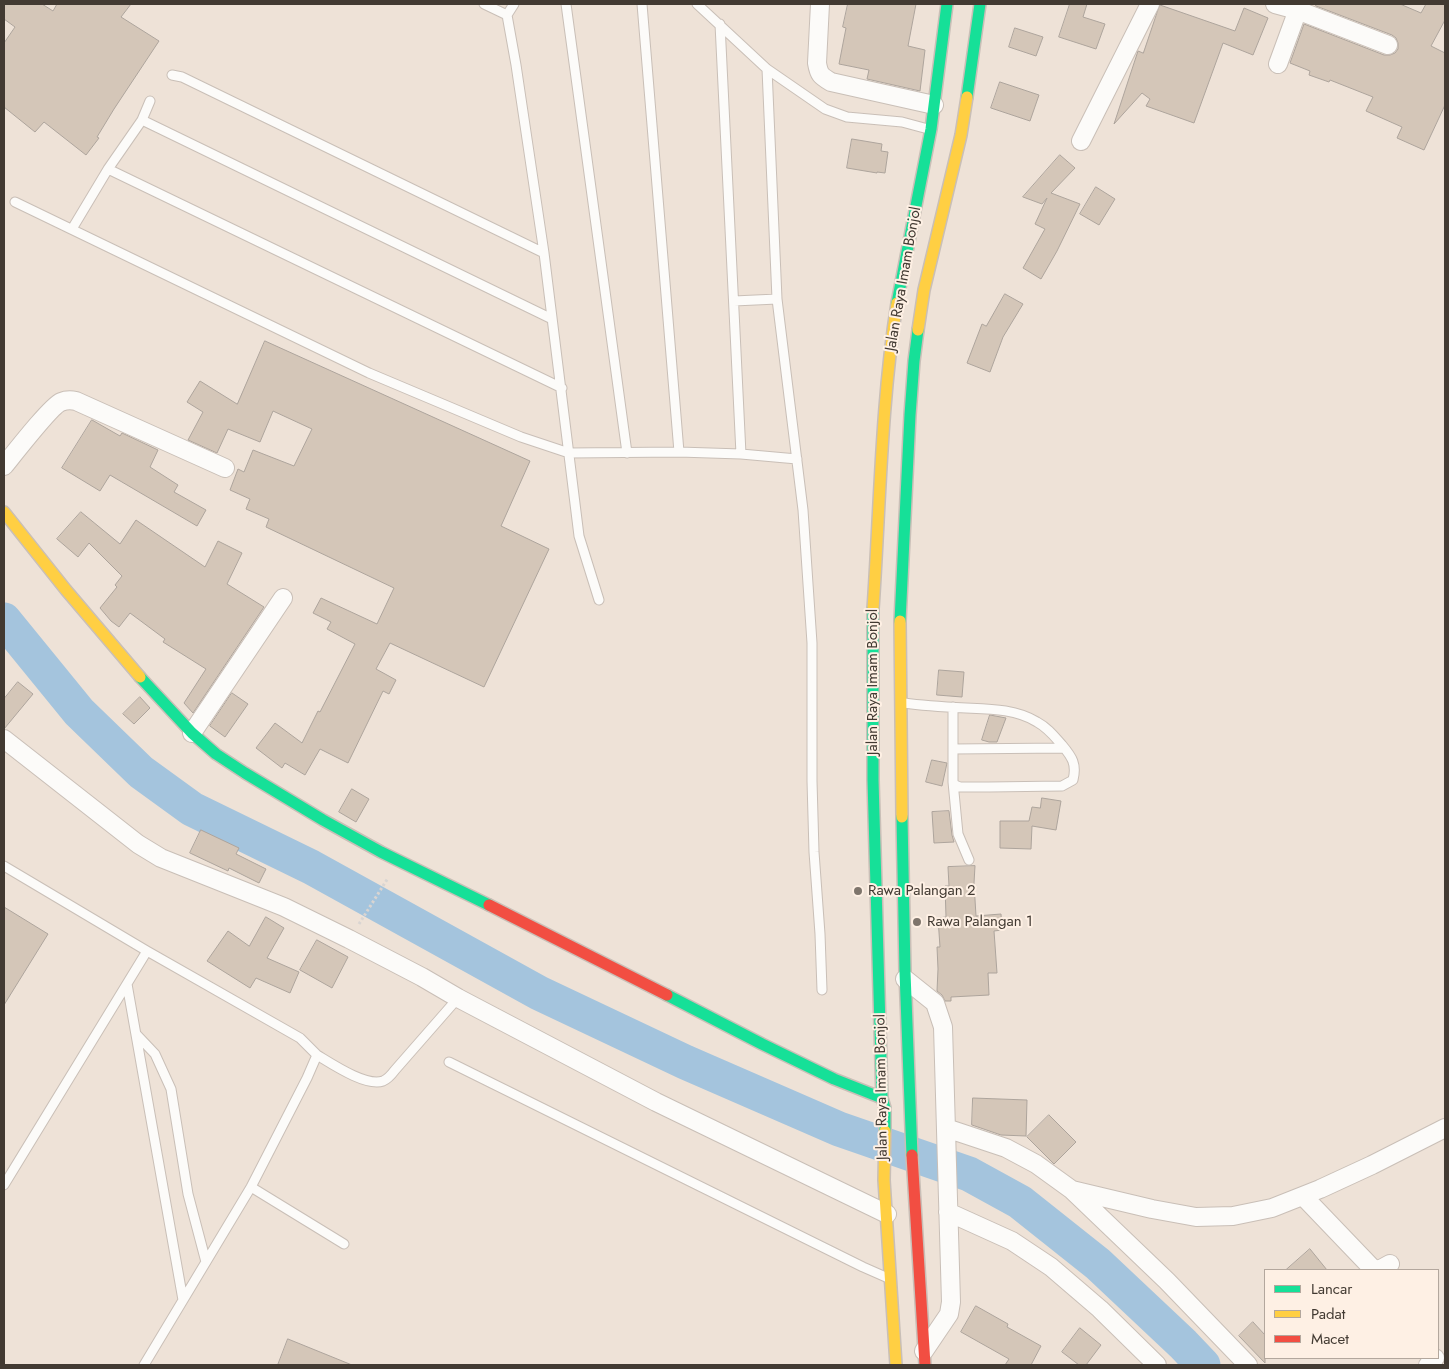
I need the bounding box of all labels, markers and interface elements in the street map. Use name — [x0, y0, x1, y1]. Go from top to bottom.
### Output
street label: Jalan Raya Imam Bonjol — [882, 205, 926, 353]
street label: Jalan Raya Imam Bonjol — [864, 609, 882, 755]
place label: Rawa Palangan 2 — [868, 882, 976, 900]
marker: Rawa Palangan 2 — [852, 885, 864, 897]
place label: Rawa Palangan 1 — [927, 913, 1033, 931]
marker: Rawa Palangan 1 — [911, 916, 923, 928]
street label: Jalan Raya Imam Bonjol — [872, 1014, 892, 1160]
legend — [1264, 1269, 1439, 1359]
text: Lancar — [1311, 1278, 1352, 1300]
text: Padat — [1311, 1303, 1345, 1325]
text: Macet — [1311, 1328, 1349, 1350]

